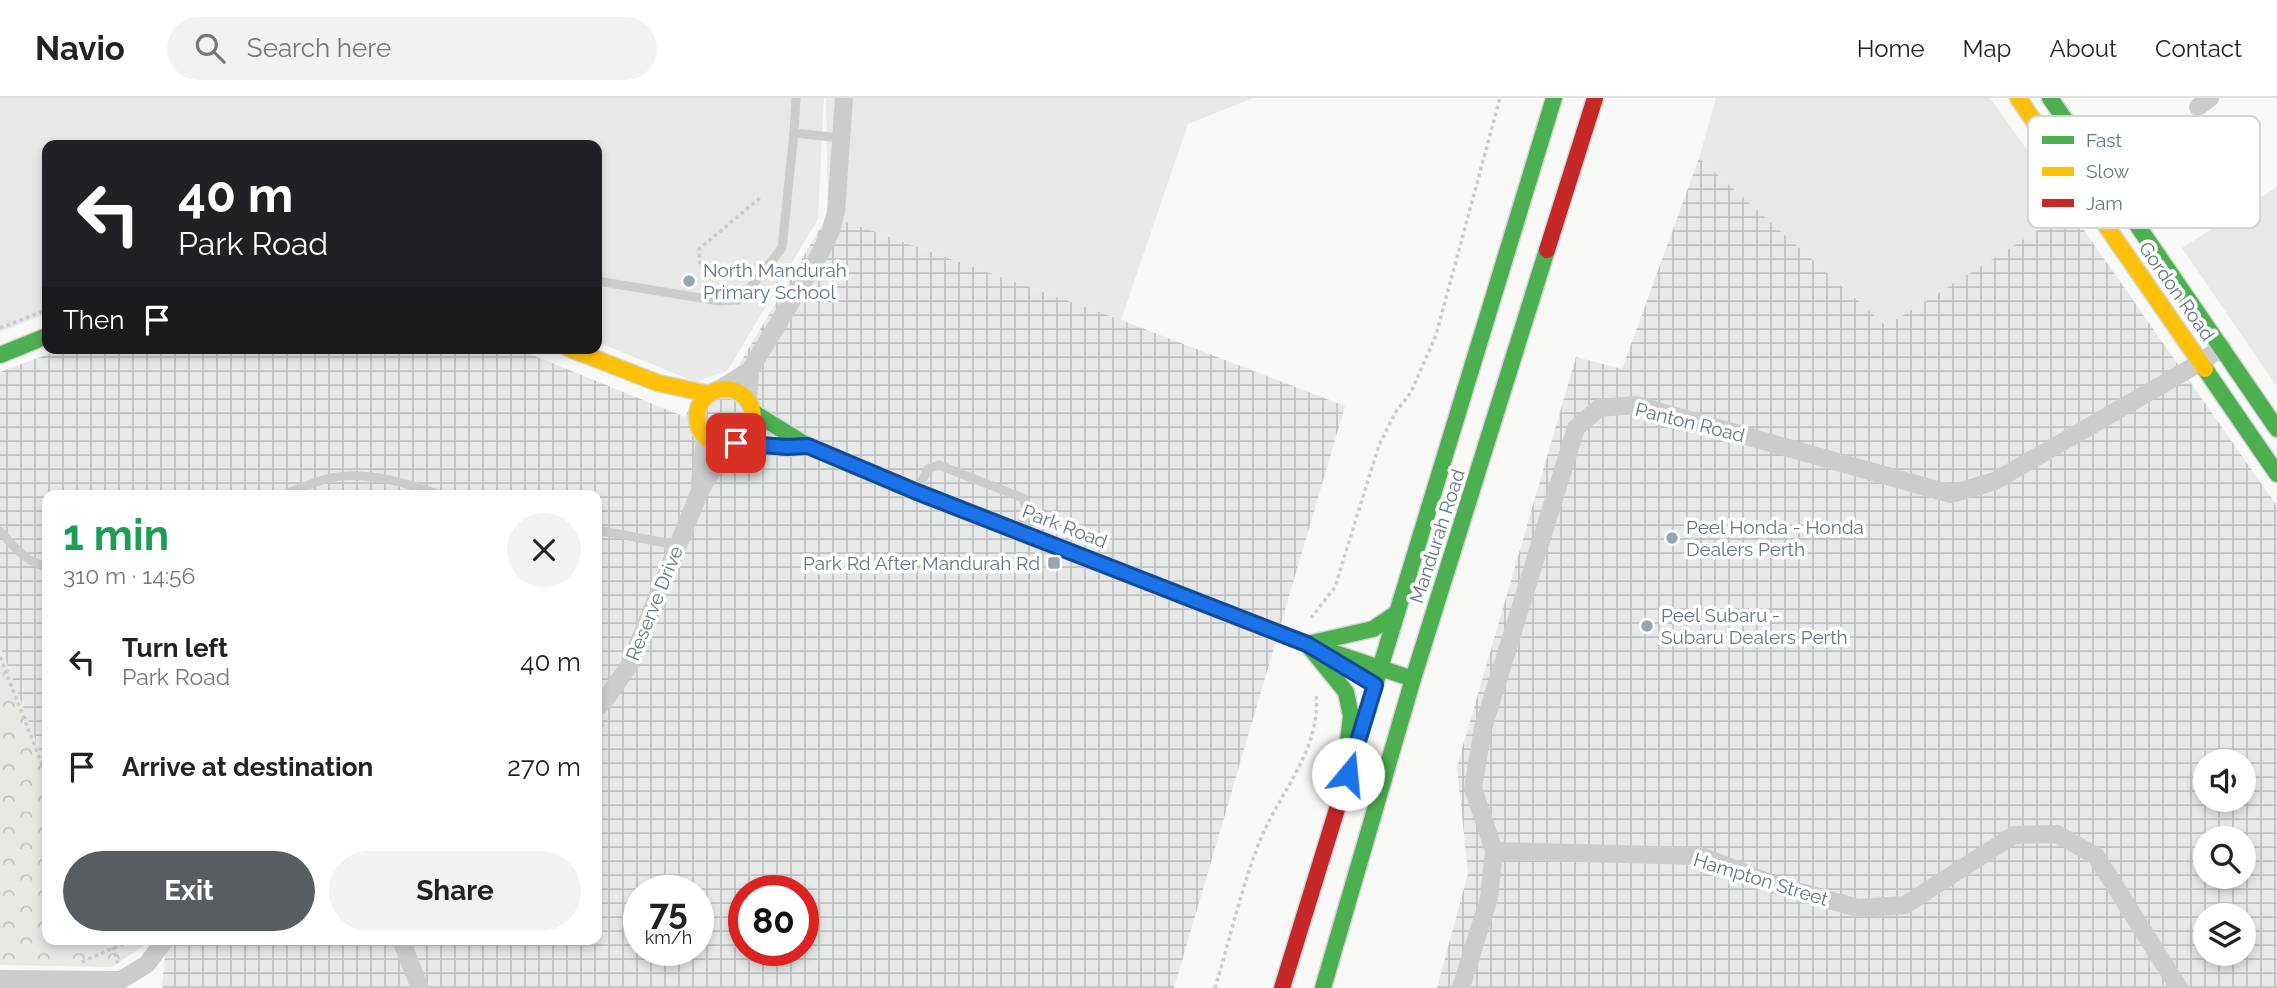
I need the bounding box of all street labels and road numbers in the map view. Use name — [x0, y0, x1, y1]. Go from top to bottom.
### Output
street label: Gordon Road — [2135, 237, 2219, 345]
street label: Panton Road — [1633, 398, 1747, 446]
street label: Mandurah Road — [1405, 466, 1469, 606]
street label: Park Road — [1019, 500, 1111, 552]
street label: Reserve Drive — [621, 543, 687, 663]
street label: Hampton Street — [1691, 848, 1831, 910]

